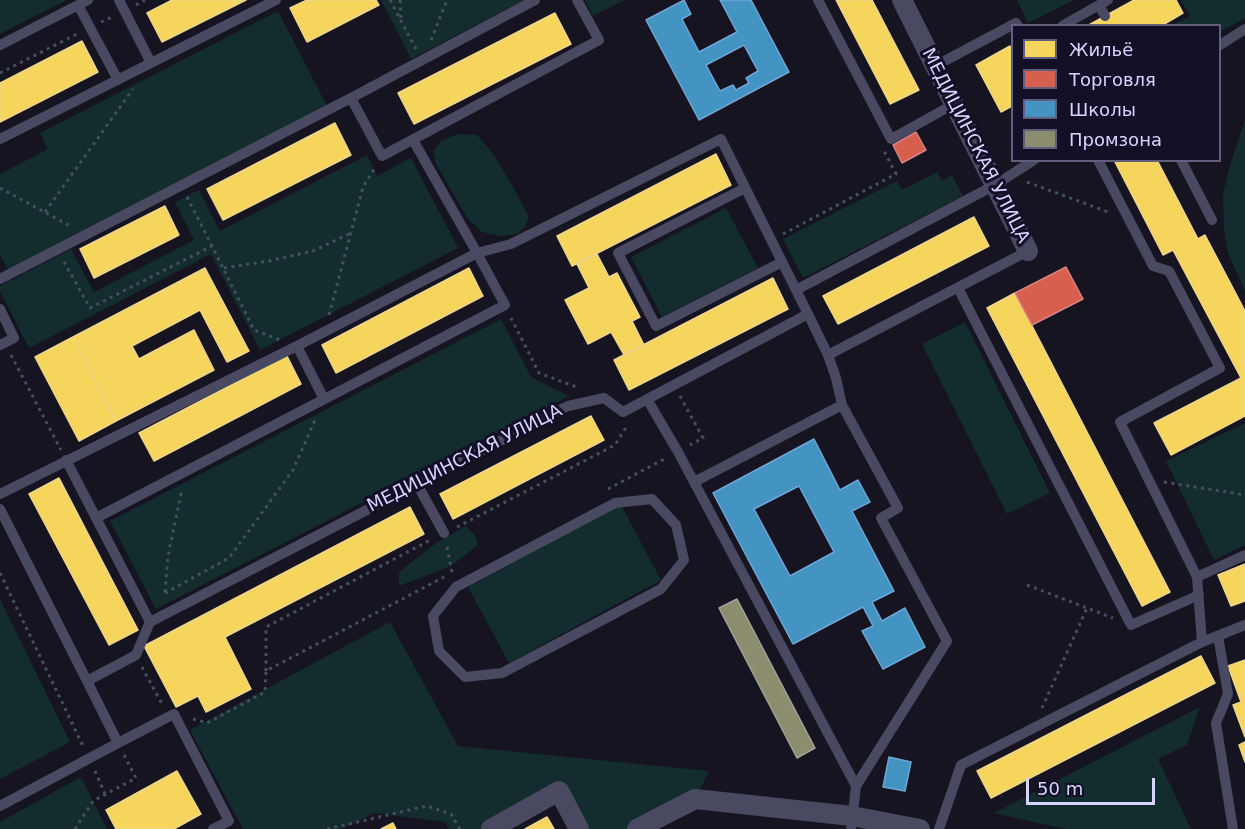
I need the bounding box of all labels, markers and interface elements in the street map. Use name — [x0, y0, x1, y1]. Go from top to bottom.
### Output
legend — [1011, 24, 1221, 162]
text: Жильё — [1069, 39, 1133, 60]
street label: МЕДИЦИНСКАЯ УЛИЦА — [916, 45, 1034, 247]
text: Торговля — [1069, 69, 1156, 90]
text: Школы — [1069, 99, 1136, 120]
text: Промзона — [1069, 129, 1162, 150]
street label: МЕДИЦИНСКАЯ УЛИЦА — [364, 400, 566, 518]
scale bar — [1029, 766, 1158, 804]
text: 50 m — [1037, 778, 1083, 799]

